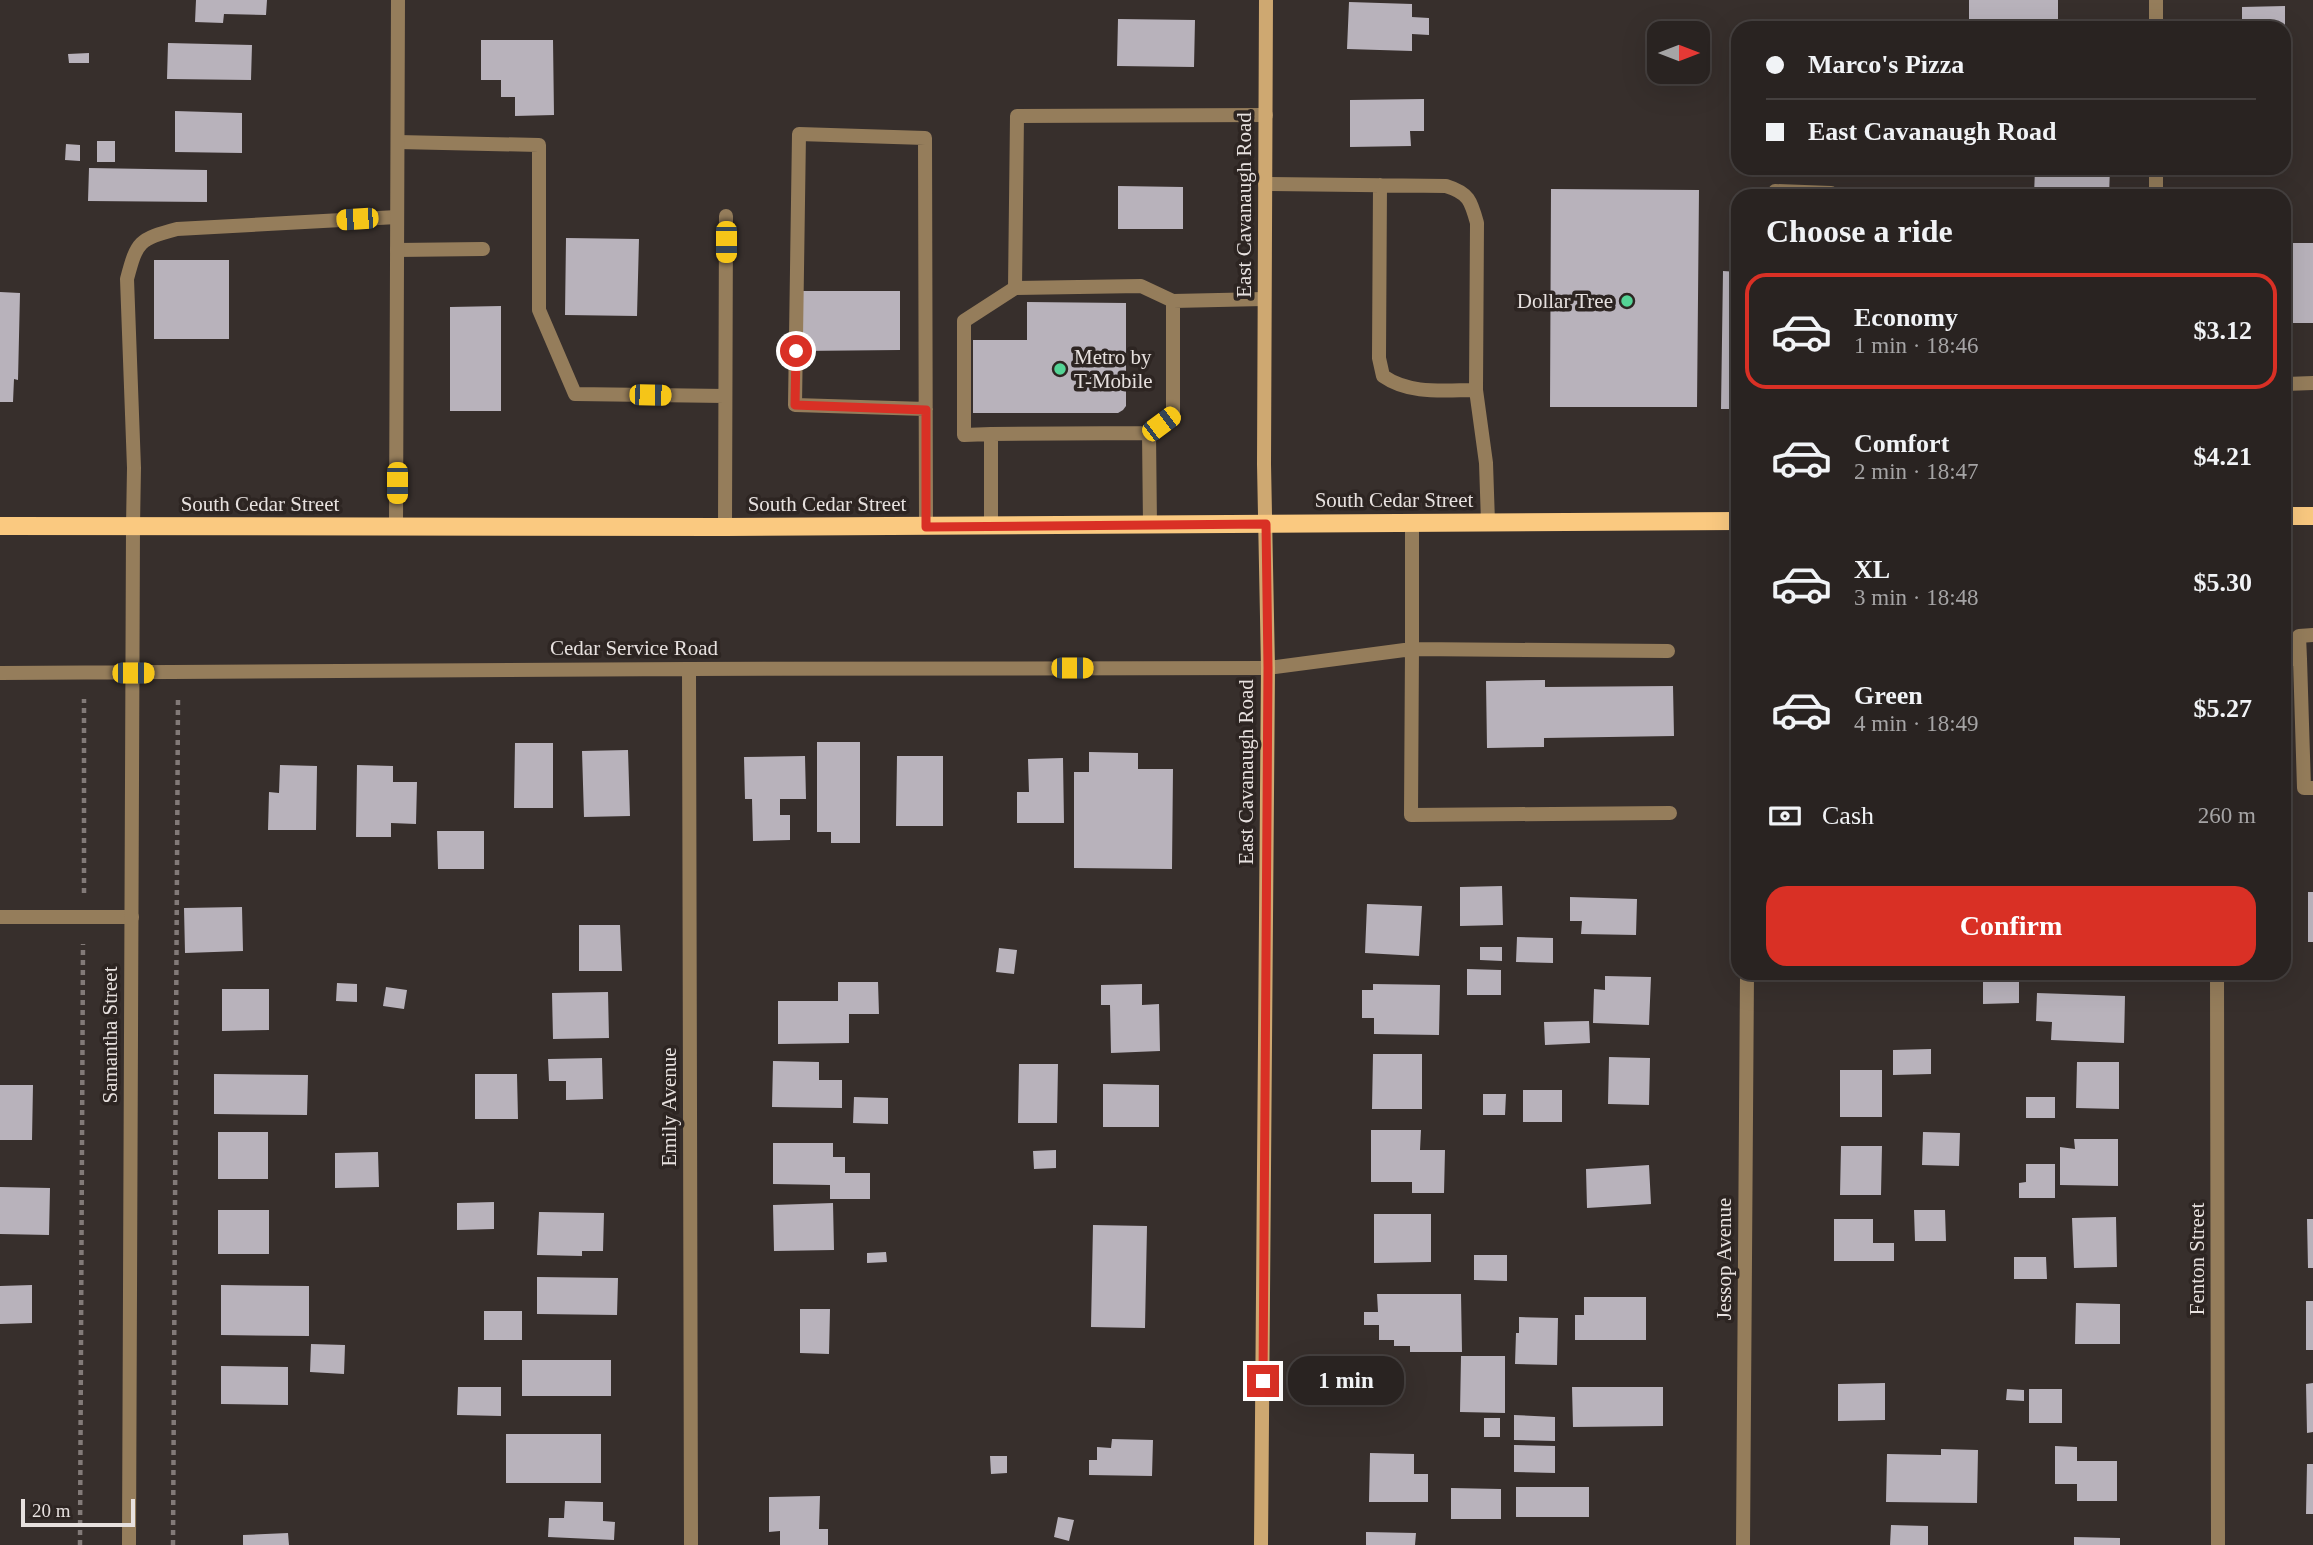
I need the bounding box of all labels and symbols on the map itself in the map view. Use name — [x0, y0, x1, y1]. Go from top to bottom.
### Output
north arrow — [1647, 21, 1710, 84]
street label: East Cavanaugh Road — [1232, 112, 1256, 298]
car — [336, 207, 379, 231]
car — [716, 221, 737, 263]
place label: Dollar Tree — [1517, 289, 1613, 313]
marker: Dollar Tree — [1619, 293, 1635, 309]
route start — [780, 335, 812, 367]
place label: Metro by T-Mobile — [1074, 345, 1153, 393]
marker: Metro by T-Mobile — [1052, 361, 1068, 377]
car — [629, 384, 672, 406]
car — [1138, 403, 1185, 445]
car — [387, 462, 408, 504]
street label: South Cedar Street — [1315, 488, 1473, 512]
street label: South Cedar Street — [181, 492, 339, 516]
street label: South Cedar Street — [748, 492, 906, 516]
street label: Cedar Service Road — [550, 636, 718, 660]
car — [1052, 658, 1094, 679]
car — [113, 663, 155, 684]
street label: East Cavanaugh Road — [1234, 679, 1258, 865]
street label: Samantha Street — [98, 966, 122, 1104]
street label: Emily Avenue — [657, 1047, 681, 1167]
street label: Jessop Avenue — [1712, 1198, 1736, 1320]
street label: Fenton Street — [2185, 1203, 2209, 1315]
callout: 1 min — [1288, 1356, 1403, 1406]
route end — [1247, 1365, 1279, 1397]
scale bar — [21, 1496, 135, 1528]

